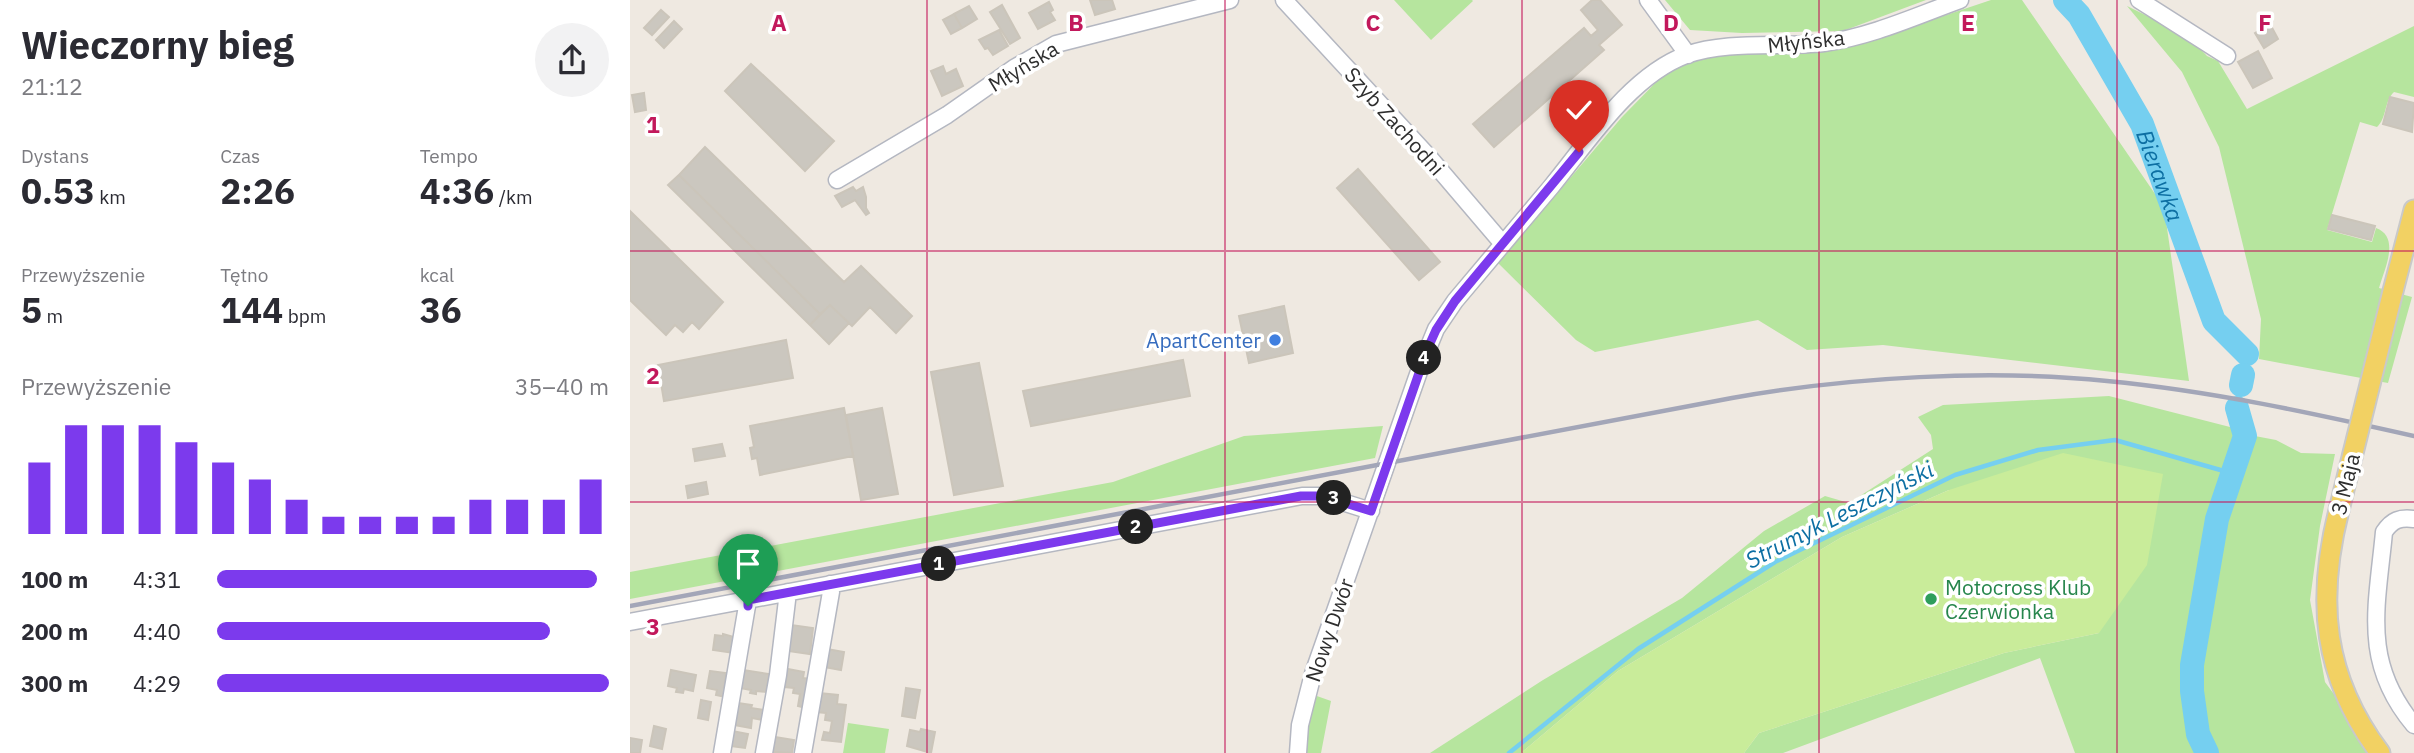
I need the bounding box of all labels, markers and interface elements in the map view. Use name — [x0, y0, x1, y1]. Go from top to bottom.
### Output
text: A — [771, 7, 787, 37]
text: B — [1068, 7, 1084, 37]
text: C — [1366, 7, 1381, 37]
text: D — [1663, 7, 1679, 37]
text: E — [1961, 7, 1975, 37]
text: F — [2258, 7, 2272, 37]
text: Wieczorny bieg — [21, 20, 294, 69]
button: share — [535, 23, 609, 97]
street label: Młyńska — [1766, 23, 1846, 59]
street label: Młyńska — [983, 34, 1063, 98]
street label: Szyb Zachodni — [1339, 61, 1451, 181]
text: 21:12 — [21, 71, 83, 101]
pin — [1549, 80, 1609, 152]
icon: check — [1560, 91, 1598, 129]
text: 1 — [646, 109, 660, 139]
water label: Bierawka — [2130, 125, 2191, 225]
text: Dystans — [21, 144, 89, 168]
text: Czas — [220, 144, 260, 168]
text: Tempo — [420, 144, 478, 168]
text: 0.53 — [21, 168, 95, 214]
text: 2:26 — [220, 168, 295, 214]
text: 4:36 — [420, 168, 494, 214]
text: km — [95, 185, 126, 209]
text: /km — [494, 185, 533, 209]
text: Przewyższenie — [21, 263, 145, 287]
text: Tętno — [220, 263, 269, 287]
text: kcal — [420, 263, 454, 287]
text: 5 — [21, 287, 42, 333]
text: 144 — [220, 287, 283, 333]
text: 36 — [420, 287, 462, 333]
text: m — [42, 304, 63, 328]
text: bpm — [283, 304, 326, 328]
place label: ApartCenter — [1146, 326, 1261, 354]
marker: ApartCenter — [1267, 332, 1283, 348]
pin: 4 — [1406, 340, 1442, 376]
text: 4 — [1418, 345, 1429, 369]
text: 2 — [646, 360, 660, 390]
text: Przewyższenie — [21, 371, 171, 401]
text: 35–40 m — [515, 371, 609, 401]
street label: 3 Maja — [2324, 450, 2366, 518]
water label: Strumyk Leszczyński — [1740, 453, 1939, 574]
pin: 3 — [1316, 480, 1352, 516]
text: 3 — [1328, 485, 1339, 509]
pin: 2 — [1119, 510, 1154, 544]
text: 2 — [1130, 514, 1141, 538]
pin — [718, 534, 778, 606]
icon: arrive — [729, 545, 767, 583]
pin: 1 — [922, 546, 956, 582]
text: 1 — [933, 551, 944, 575]
text: 100 m — [21, 564, 88, 594]
text: 4:31 — [133, 564, 181, 594]
place label: Motocross Klub Czerwionka — [1945, 573, 2091, 625]
street label: Nowy Dwór — [1298, 574, 1360, 685]
marker: Motocross Klub Czerwionka — [1923, 591, 1939, 607]
text: 3 — [646, 611, 660, 641]
text: 200 m — [21, 616, 88, 646]
text: 4:40 — [133, 616, 181, 646]
text: 300 m — [21, 668, 88, 698]
text: 4:29 — [133, 668, 181, 698]

